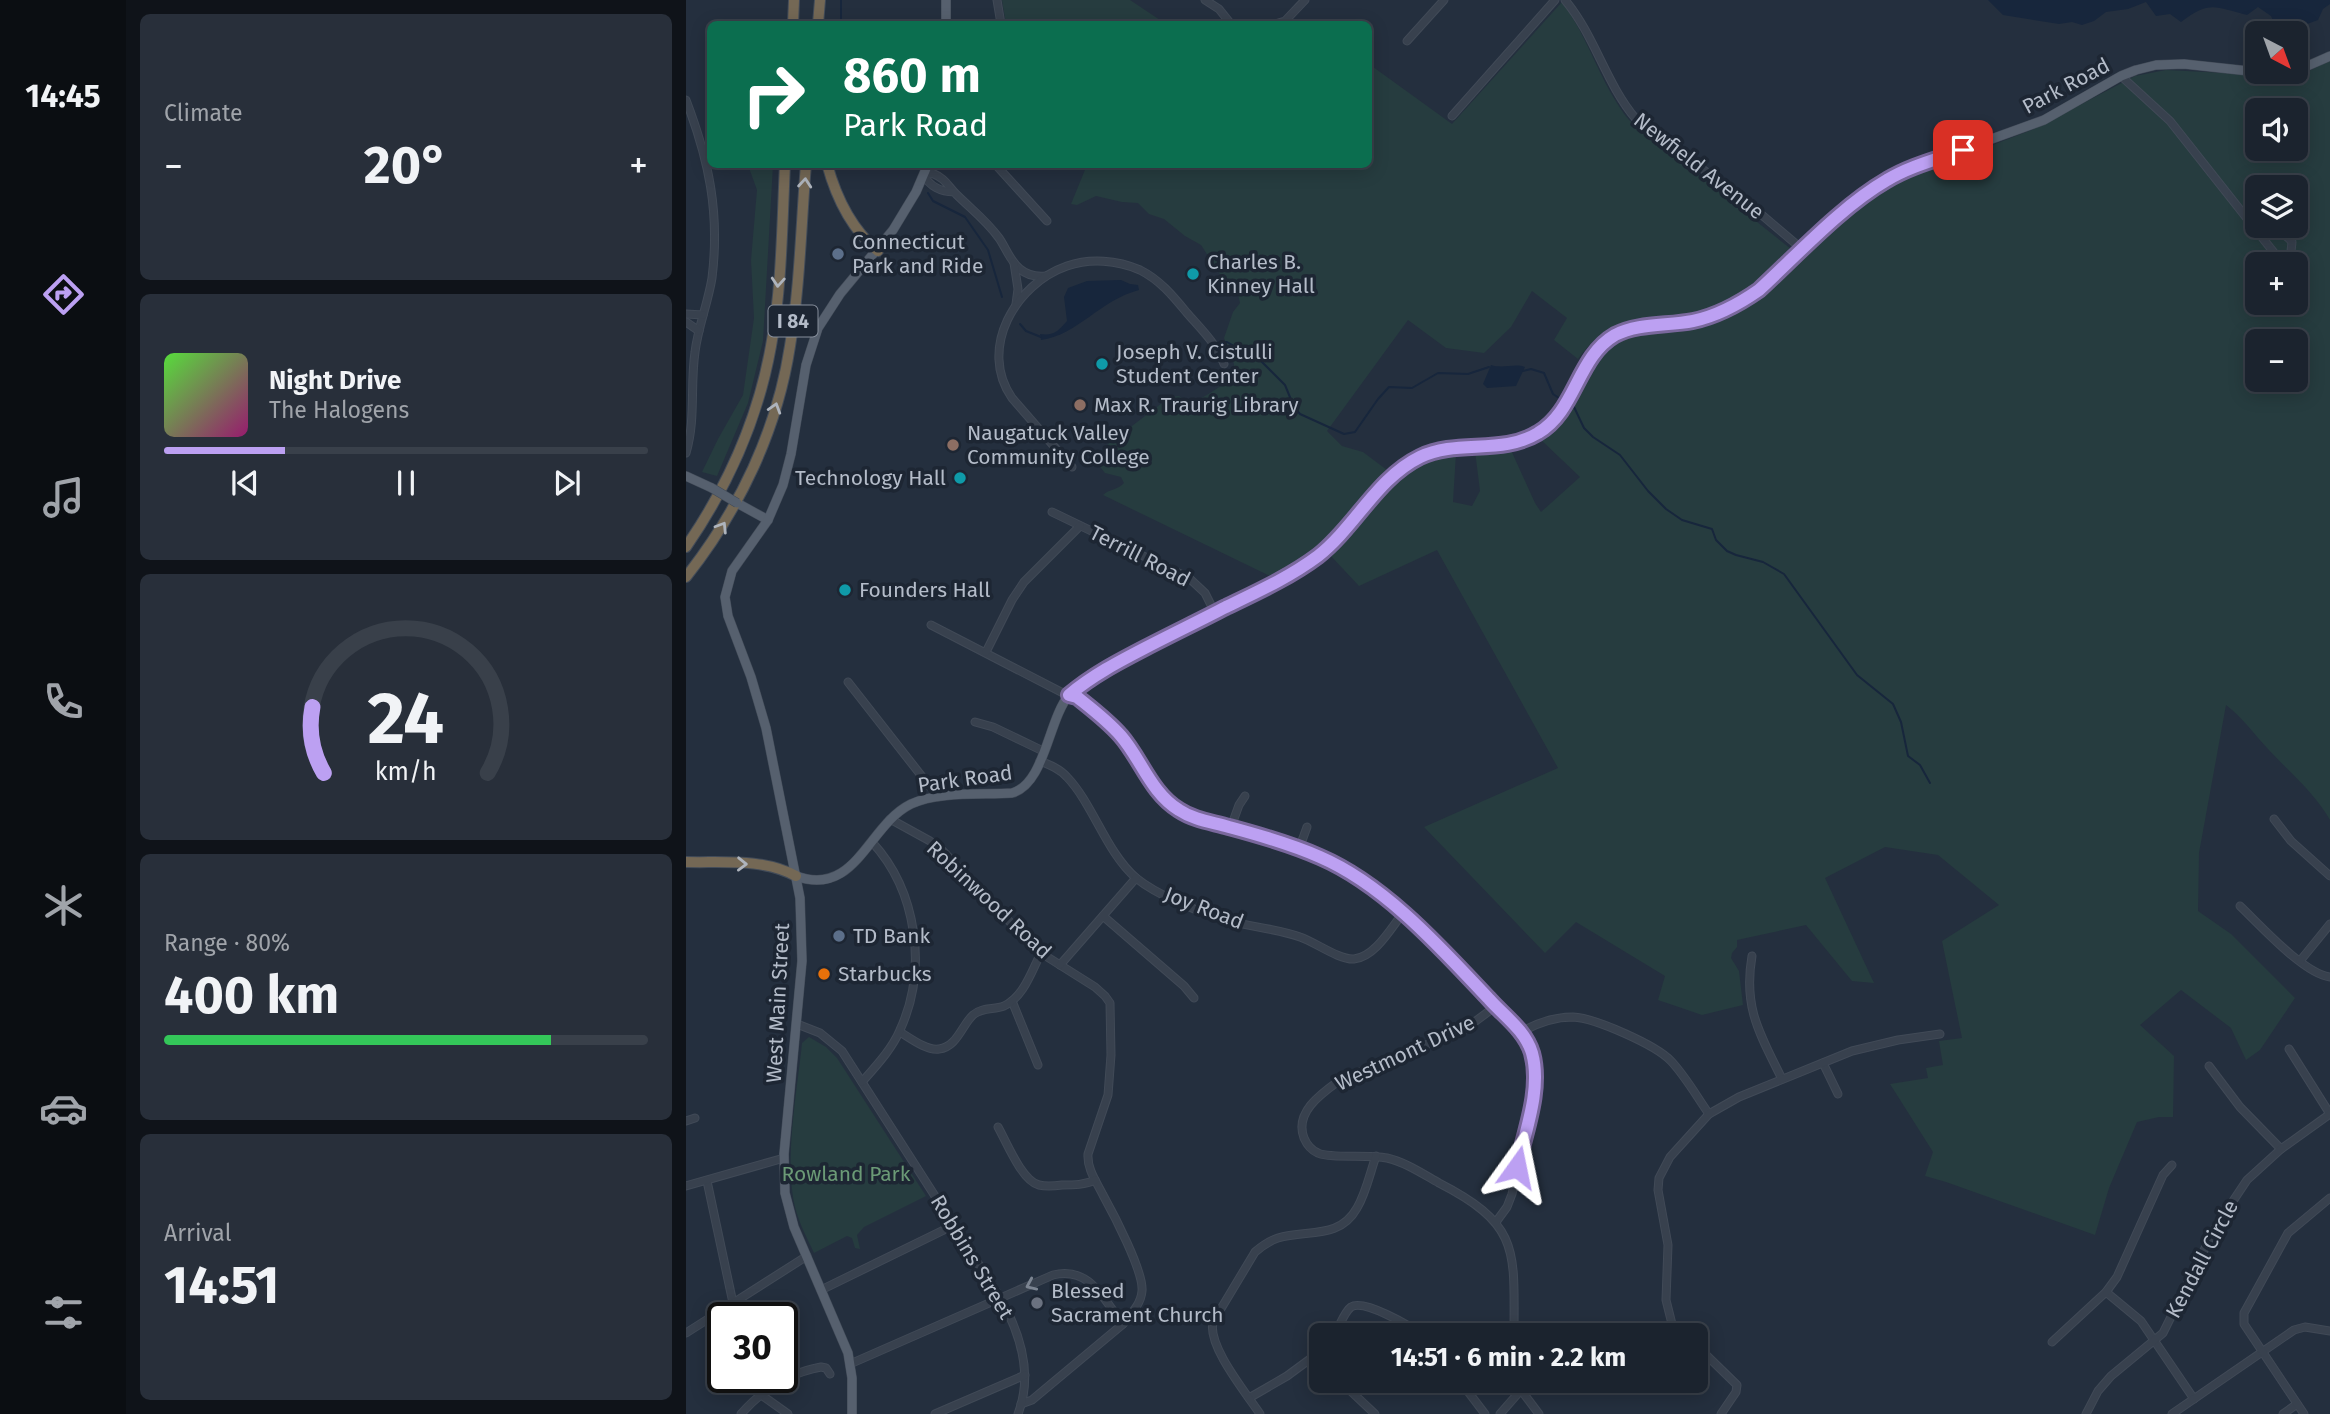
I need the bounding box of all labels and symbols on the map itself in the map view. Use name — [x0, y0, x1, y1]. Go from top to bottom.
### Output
north arrow — [2245, 21, 2308, 84]
street label: Park Road — [2018, 52, 2114, 120]
street label: Newfield Avenue — [1629, 107, 1769, 225]
pin — [1933, 120, 1993, 180]
one-way arrow — [797, 177, 812, 188]
place label: Connecticut Park and Ride — [852, 229, 983, 279]
marker: Connecticut Park and Ride — [830, 246, 846, 262]
place label: Charles B. Kinney Hall — [1207, 249, 1315, 299]
marker: Charles B. Kinney Hall — [1185, 266, 1201, 282]
one-way arrow — [771, 276, 786, 287]
road number: I 84 — [768, 306, 818, 336]
place label: Joseph V. Cistulli Student Center — [1116, 339, 1273, 389]
marker: Joseph V. Cistulli Student Center — [1094, 356, 1110, 372]
place label: Max R. Traurig Library — [1094, 392, 1299, 418]
marker: Max R. Traurig Library — [1072, 397, 1088, 413]
one-way arrow — [767, 402, 782, 414]
place label: Naugatuck Valley Community College — [967, 420, 1150, 470]
marker: Naugatuck Valley Community College — [945, 437, 961, 453]
place label: Technology Hall — [795, 465, 946, 491]
marker: Technology Hall — [952, 470, 968, 486]
street label: Terrill Road — [1085, 520, 1195, 592]
one-way arrow — [714, 521, 727, 534]
place label: Founders Hall — [859, 577, 990, 603]
marker: Founders Hall — [837, 582, 853, 598]
street label: Park Road — [916, 759, 1014, 799]
street label: Robinwood Road — [921, 835, 1057, 965]
one-way arrow — [737, 856, 748, 871]
street label: Joy Road — [1161, 881, 1247, 935]
street label: West Main Street — [761, 922, 795, 1084]
place label: TD Bank — [853, 923, 930, 949]
marker: TD Bank — [831, 928, 847, 944]
place label: Starbucks — [838, 961, 932, 987]
marker: Starbucks — [816, 966, 832, 982]
street label: Westmont Drive — [1331, 1009, 1479, 1097]
position arrow — [1480, 1130, 1554, 1204]
park label: Rowland Park — [782, 1161, 911, 1187]
street label: Robbins Street — [925, 1190, 1019, 1324]
street label: Kendall Circle — [2160, 1195, 2244, 1323]
one-way arrow — [1026, 1277, 1038, 1291]
place label: Blessed Sacrament Church — [1051, 1278, 1224, 1328]
marker: Blessed Sacrament Church — [1029, 1295, 1045, 1311]
speed limit sign: 30 — [707, 1302, 798, 1393]

